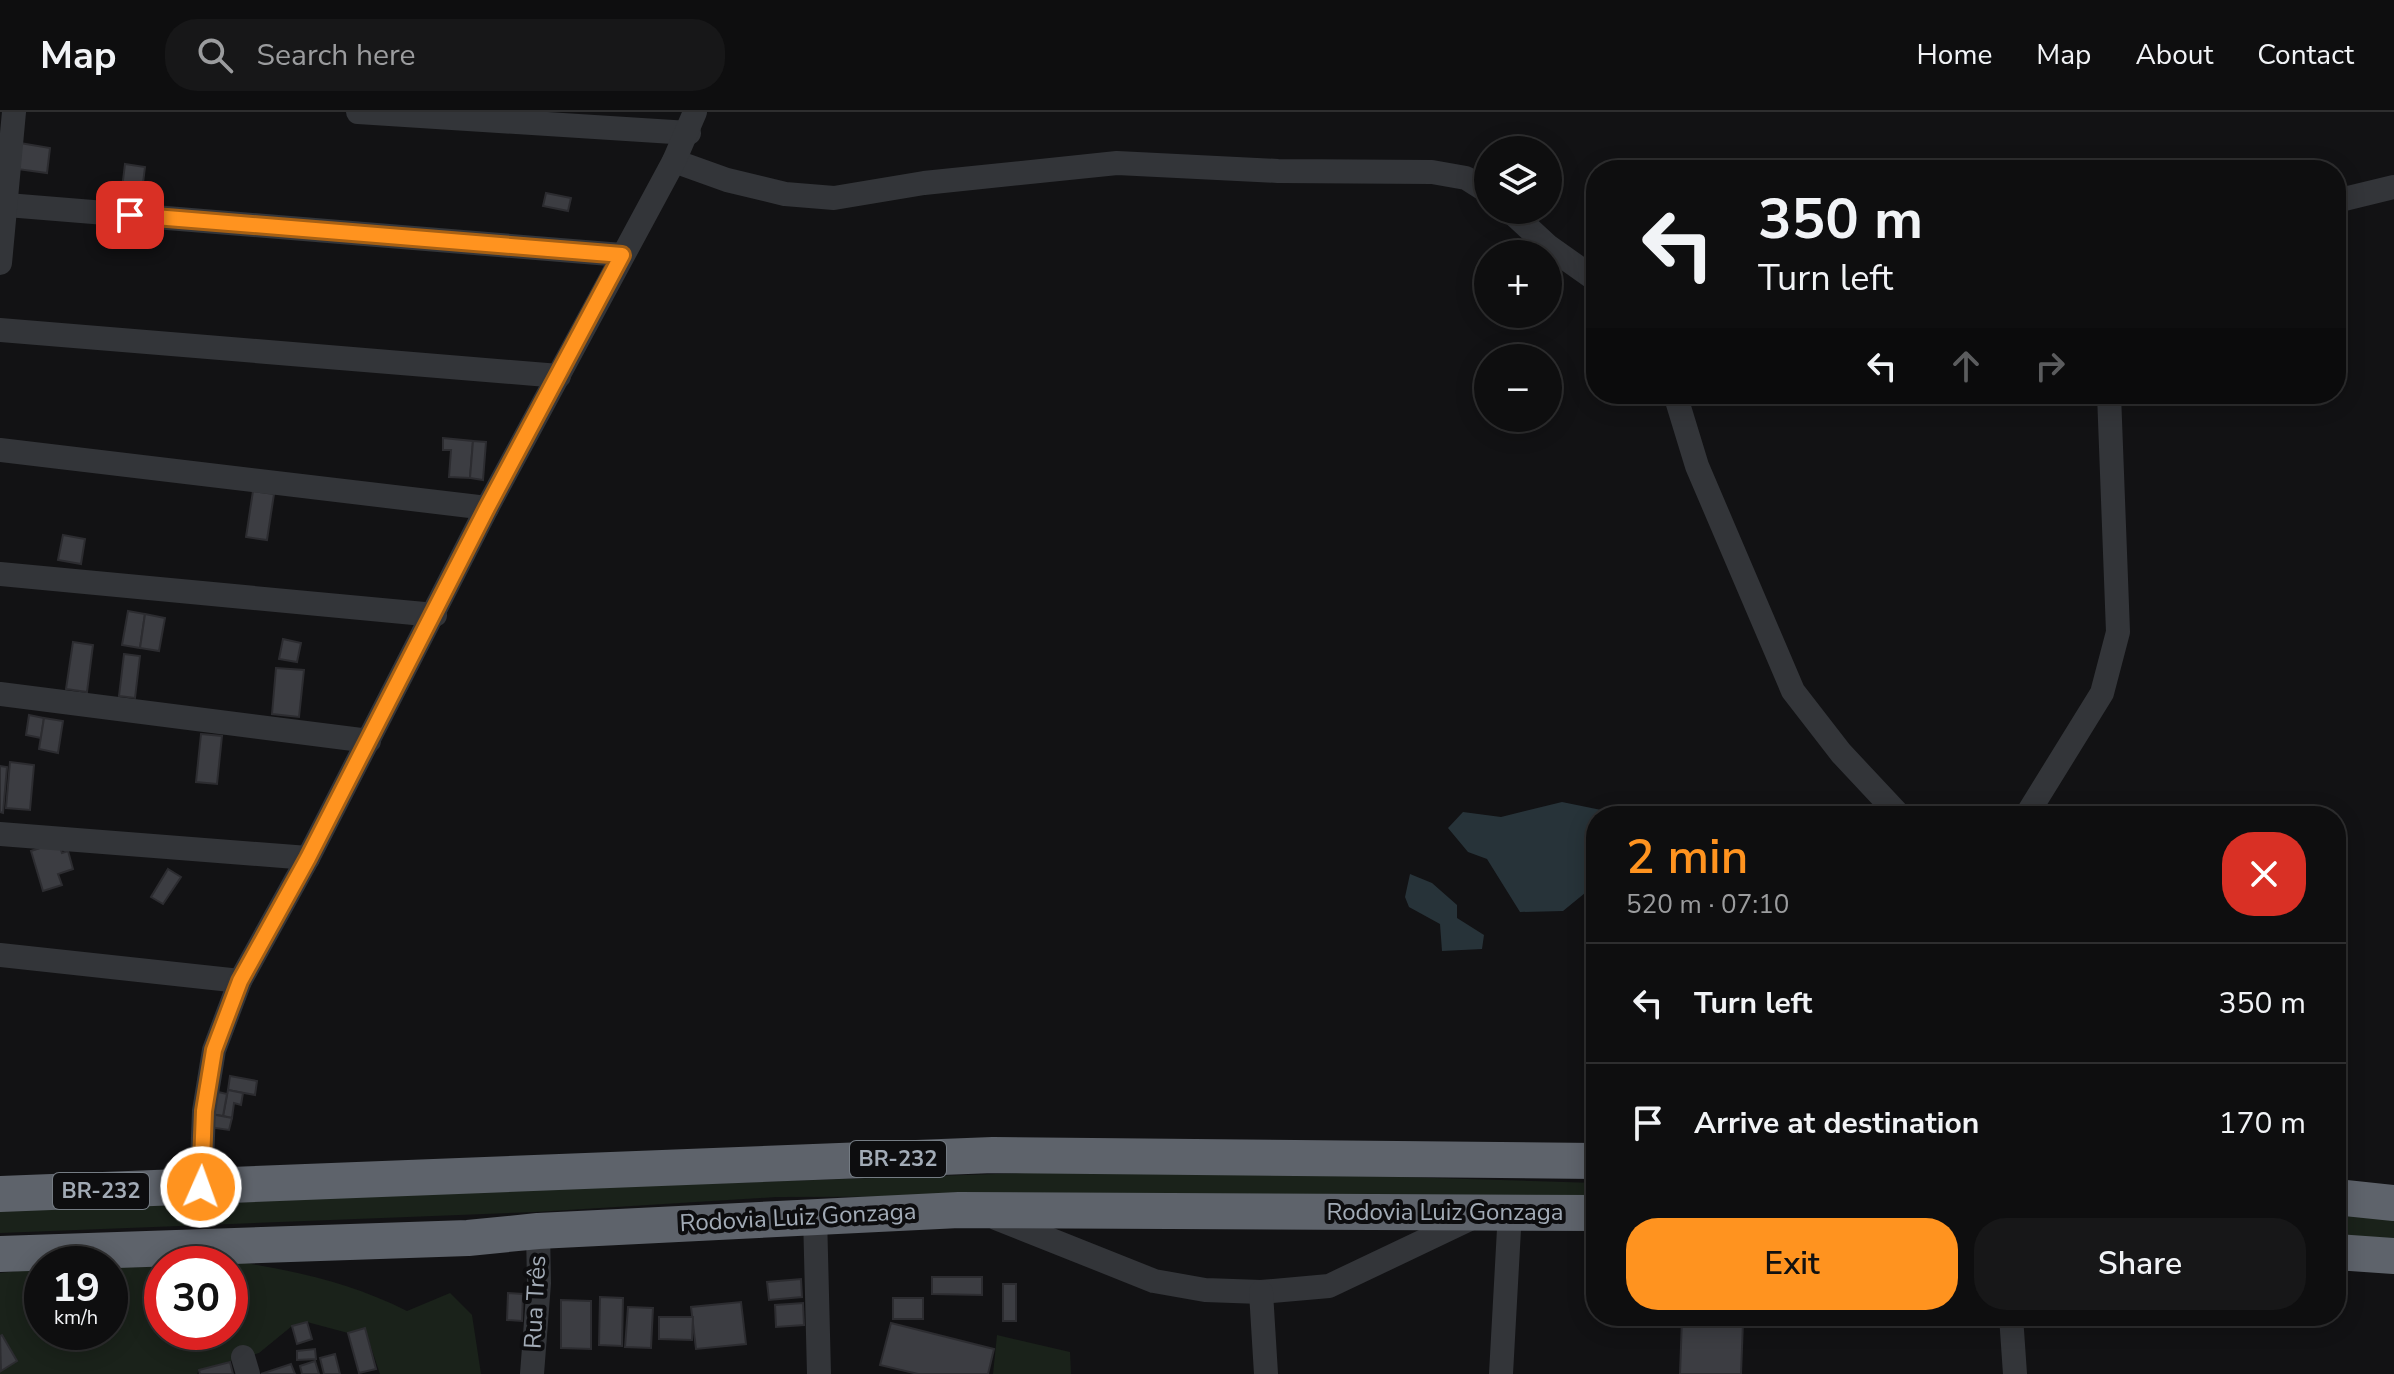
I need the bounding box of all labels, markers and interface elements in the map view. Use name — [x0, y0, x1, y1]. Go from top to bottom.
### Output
search box — [165, 19, 725, 91]
text: Map — [40, 30, 117, 81]
icon: search — [193, 33, 237, 77]
text: Search here — [257, 35, 416, 76]
text: Home — [1917, 36, 1992, 74]
text: Map — [2036, 36, 2091, 74]
text: About — [2135, 36, 2213, 74]
text: Contact — [2257, 36, 2354, 74]
map controls — [1474, 136, 1562, 432]
button: layers — [1474, 136, 1562, 224]
pin — [96, 181, 164, 249]
text: 350 m — [1758, 181, 1923, 258]
icon: left — [1626, 192, 1730, 296]
icon: arrive — [108, 193, 152, 237]
button: + — [1474, 240, 1562, 328]
text: Turn left — [1758, 254, 1893, 303]
button: − — [1474, 344, 1562, 432]
icon: left — [1860, 344, 1904, 388]
icon: ahead — [1944, 344, 1988, 388]
icon: right — [2028, 344, 2072, 388]
text: 2 min — [1626, 824, 1748, 890]
button: close — [2222, 832, 2306, 916]
text: 520 m · 07:10 — [1626, 887, 1789, 922]
icon: left — [1626, 981, 1670, 1025]
text: Turn left — [1694, 983, 1812, 1024]
text: 350 m — [2219, 983, 2306, 1024]
icon: arrive — [1626, 1101, 1670, 1145]
text: Arrive at destination — [1694, 1103, 1979, 1144]
text: 170 m — [2219, 1103, 2306, 1144]
road number: BR-232 — [850, 1141, 946, 1177]
position arrow — [159, 1145, 243, 1229]
road number: BR-232 — [53, 1173, 149, 1209]
street label: Rodovia Luiz Gonzaga — [679, 1195, 917, 1239]
street label: Rodovia Luiz Gonzaga — [1326, 1196, 1564, 1228]
button: Exit — [1626, 1218, 1958, 1310]
button: Share — [1974, 1218, 2306, 1310]
speed limit sign: 30 — [144, 1246, 248, 1350]
street label: Rua Três — [517, 1254, 553, 1350]
text: 19 — [52, 1261, 100, 1315]
text: km/h — [54, 1304, 98, 1331]

